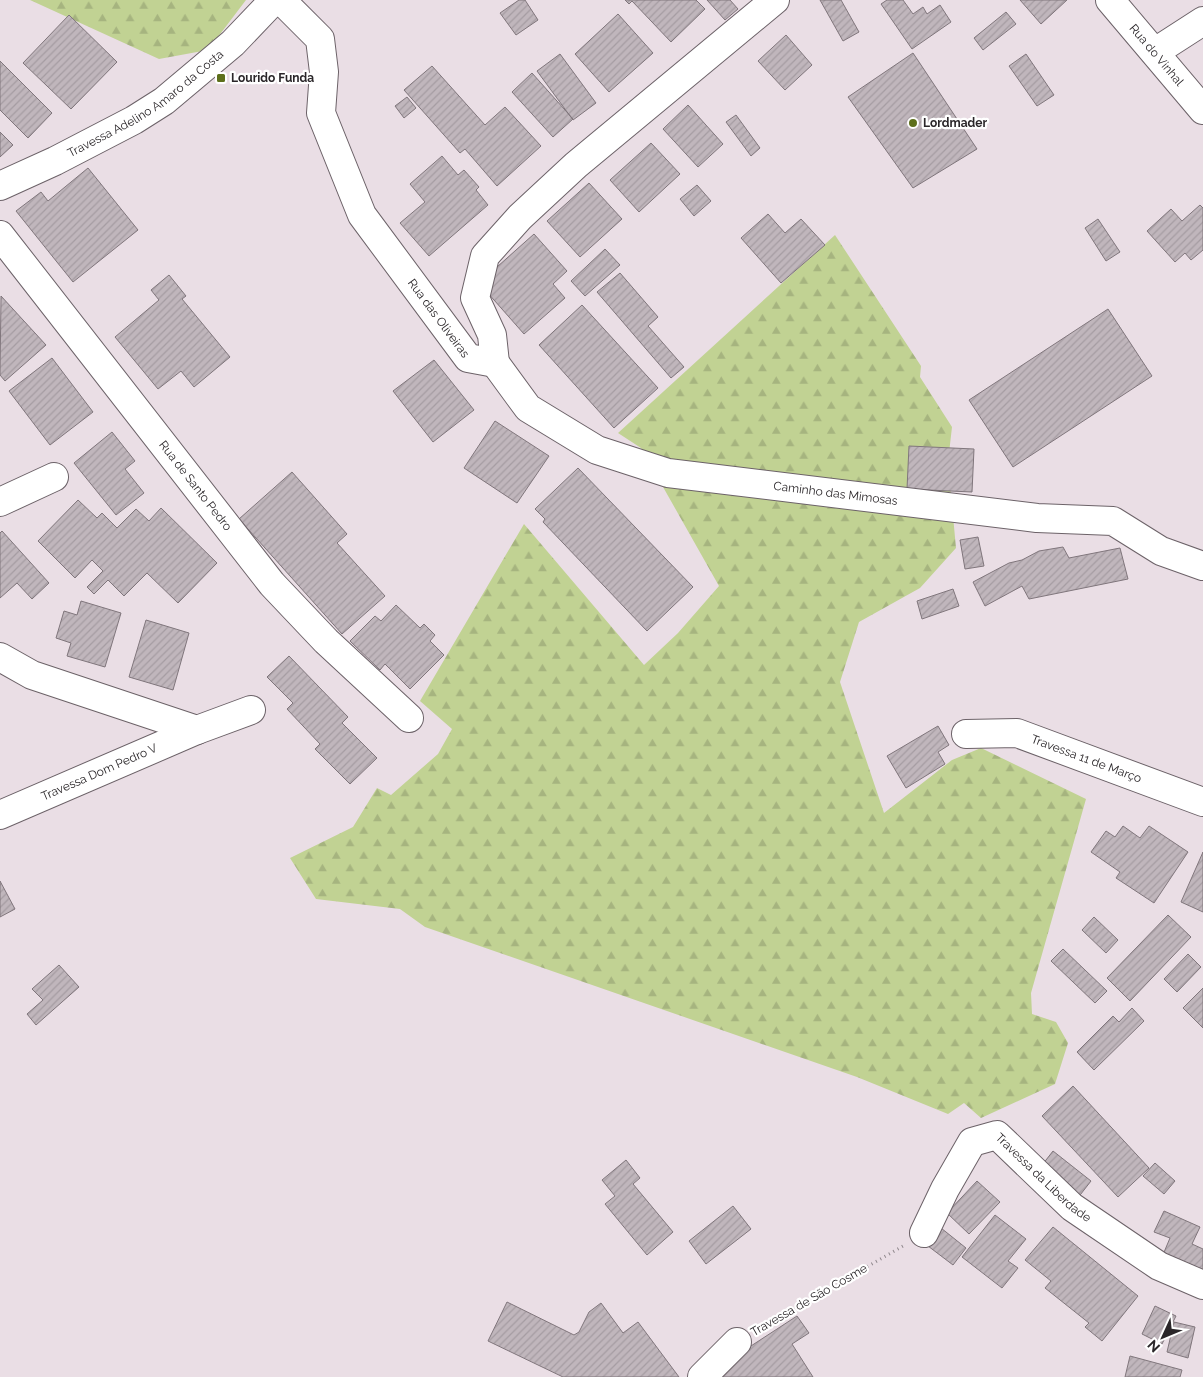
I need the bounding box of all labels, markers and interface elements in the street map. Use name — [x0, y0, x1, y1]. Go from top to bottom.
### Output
street label: Rua do Vinhal — [1126, 21, 1187, 89]
street label: Travessa Adelino Amaro da Costa — [65, 47, 226, 160]
place label: Lourido Funda — [231, 71, 314, 85]
marker: Lourido Funda — [215, 72, 227, 84]
place label: Lordmader — [923, 116, 988, 130]
marker: Lordmader — [907, 117, 919, 129]
street label: Rua das Oliveiras — [405, 276, 472, 361]
street label: Rua de Santo Pedro — [156, 438, 235, 534]
street label: Caminho das Mimosas — [773, 479, 899, 508]
street label: Travessa 11 de Março — [1029, 732, 1144, 786]
street label: Travessa Dom Pedro V — [39, 741, 159, 803]
street label: Travessa da Liberdade — [993, 1130, 1094, 1225]
street label: Travessa de São Cosme — [748, 1261, 870, 1339]
north arrow — [1138, 1312, 1188, 1362]
text: N — [1144, 1337, 1163, 1355]

